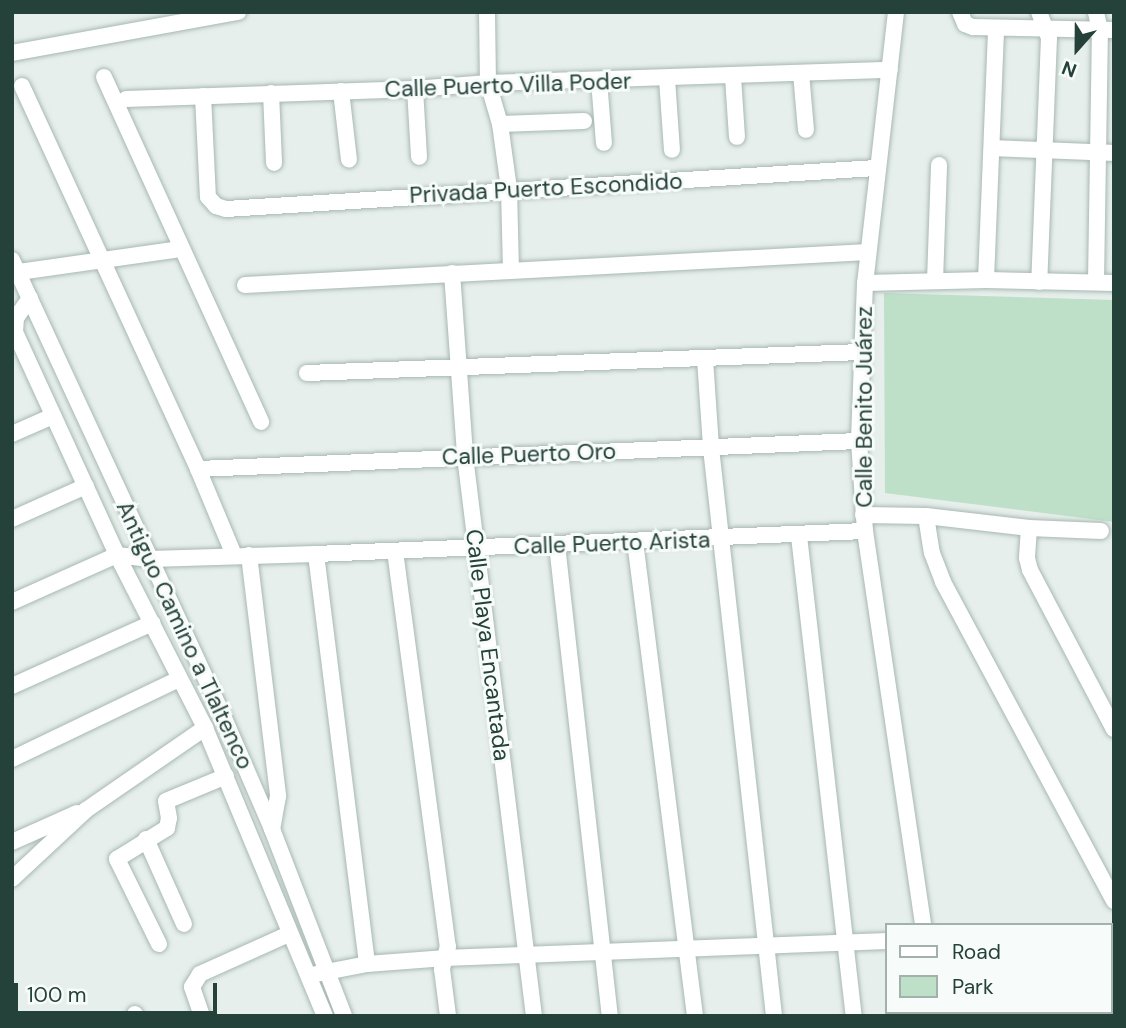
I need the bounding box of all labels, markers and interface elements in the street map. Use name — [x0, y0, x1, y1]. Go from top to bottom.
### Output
north arrow — [1042, 14, 1112, 84]
text: N — [1058, 55, 1080, 83]
street label: Calle Puerto Villa Poder — [384, 67, 632, 103]
street label: Privada Puerto Escondido — [409, 167, 683, 209]
street label: Calle Benito Juárez — [850, 306, 878, 508]
street label: Calle Puerto Oro — [441, 437, 617, 471]
street label: Antiguo Camino a Tlaltenco — [111, 496, 259, 774]
street label: Calle Puerto Arista — [513, 526, 711, 560]
street label: Calle Playa Encantada — [460, 528, 516, 762]
legend — [884, 923, 1112, 1014]
text: Road — [952, 938, 1001, 966]
scale bar — [18, 968, 220, 1012]
text: Park — [952, 973, 993, 1001]
text: 100 m — [27, 981, 87, 1009]

